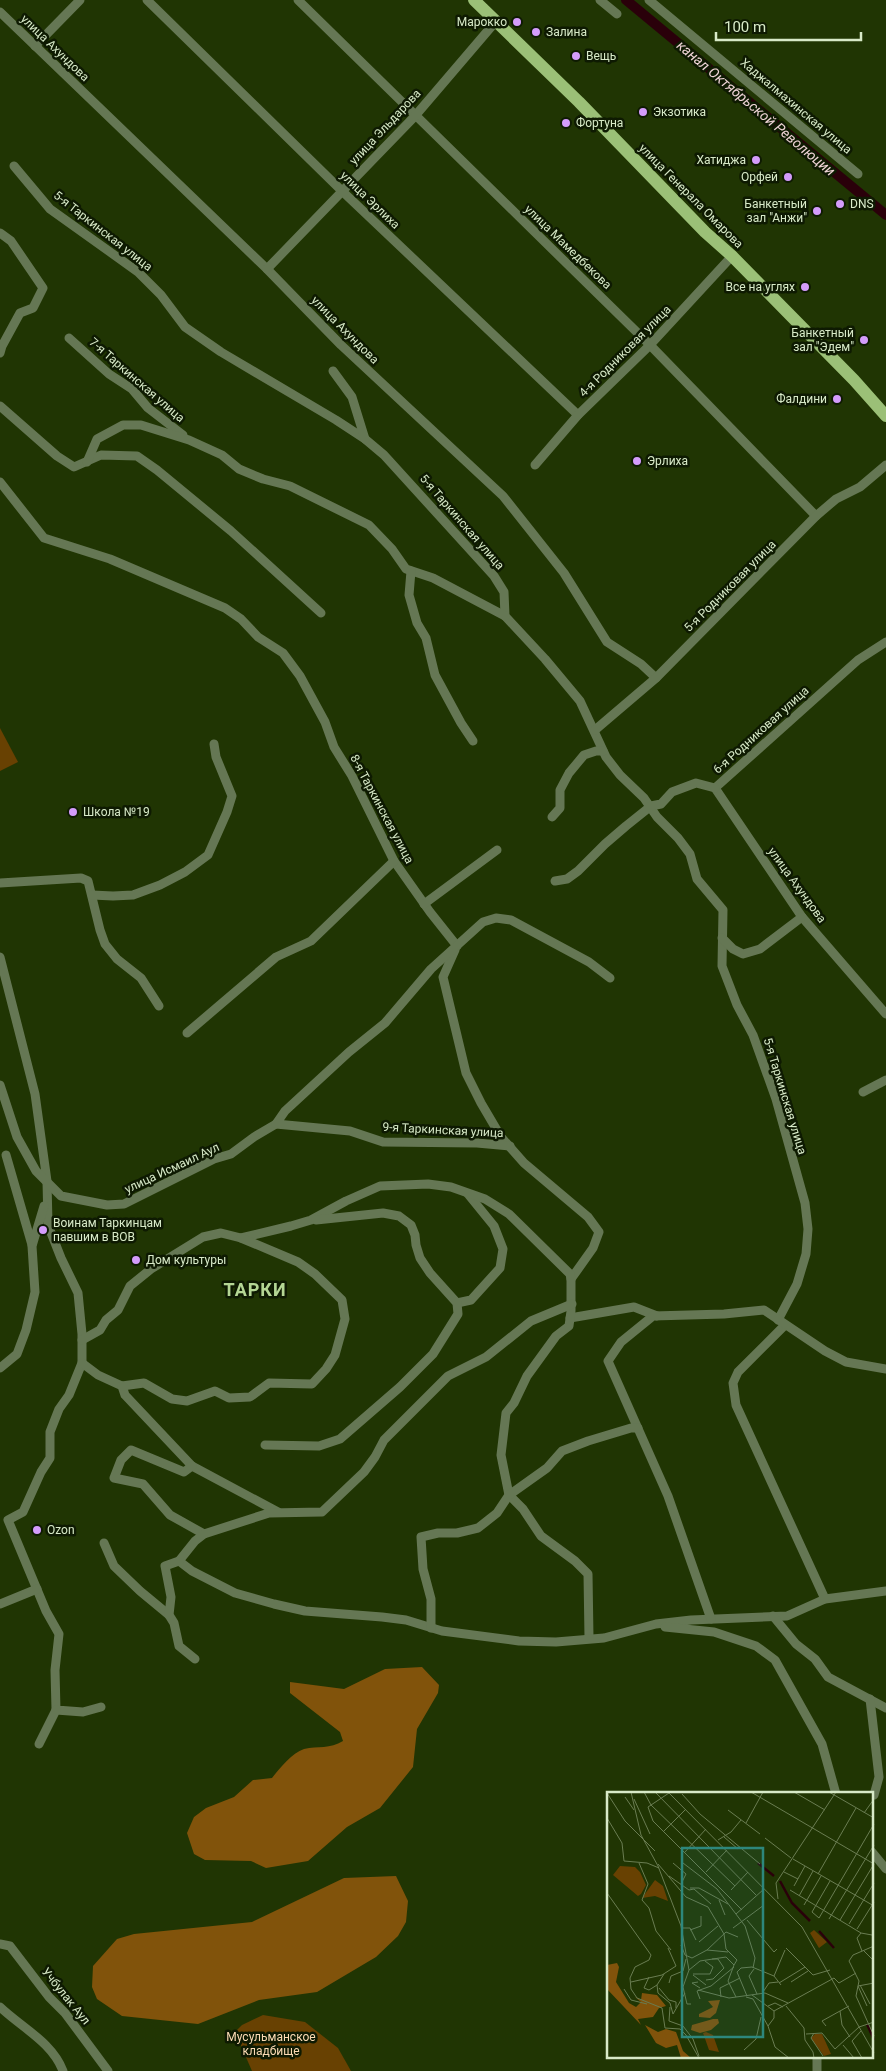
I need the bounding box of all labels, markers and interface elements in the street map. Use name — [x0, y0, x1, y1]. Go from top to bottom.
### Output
scale bar — [716, 10, 861, 42]
street label: улица Ахундова — [18, 12, 92, 84]
place label: Марокко — [457, 15, 507, 29]
marker: Марокко — [511, 16, 523, 28]
text: 100 m — [724, 18, 766, 36]
place label: Залина — [546, 25, 587, 39]
marker: Залина — [530, 26, 542, 38]
water label: канал Октябрьской Революции — [674, 37, 838, 179]
place label: Вещь — [586, 49, 616, 63]
marker: Вещь — [570, 50, 582, 62]
street label: Хаджалмахинская улица — [738, 55, 854, 157]
street label: улица Эльдарова — [346, 86, 424, 168]
place label: Экзотика — [653, 105, 706, 119]
marker: Экзотика — [637, 106, 649, 118]
place label: Фортуна — [576, 116, 623, 130]
marker: Фортуна — [560, 117, 572, 129]
street label: улица Генерала Омарова — [636, 141, 746, 251]
place label: Хатиджа — [696, 153, 746, 167]
marker: Хатиджа — [750, 154, 762, 166]
street label: улица Эрлиха — [337, 168, 403, 232]
place label: Орфей — [741, 170, 778, 184]
marker: Орфей — [782, 171, 794, 183]
street label: 5-я Таркинская улица — [51, 188, 155, 274]
place label: Банкетный зал "Анжи" — [744, 197, 807, 225]
place label: DNS — [850, 197, 874, 211]
marker: DNS — [834, 198, 846, 210]
street label: улица Мамедбекова — [522, 202, 614, 292]
marker: Банкетный зал "Анжи" — [811, 205, 823, 217]
place label: Все на углях — [726, 280, 795, 294]
marker: Все на углях — [799, 281, 811, 293]
street label: улица Ахундова — [308, 293, 382, 367]
street label: 4-я Родниковая улица — [576, 302, 674, 400]
place label: Банкетный зал "Эдем" — [791, 326, 854, 354]
marker: Банкетный зал "Эдем" — [858, 334, 870, 346]
street label: 7-я Таркинская улица — [87, 335, 187, 425]
place label: Фалдини — [776, 392, 827, 406]
marker: Фалдини — [831, 393, 843, 405]
place label: Эрлиха — [647, 454, 688, 468]
marker: Эрлиха — [631, 455, 643, 467]
street label: 5-я Таркинская улица — [417, 472, 507, 572]
street label: 5-я Родниковая улица — [681, 537, 779, 635]
street label: 6-я Родниковая улица — [710, 683, 812, 777]
street label: 8-я Таркинская улица — [347, 752, 417, 866]
place label: Школа №19 — [83, 805, 150, 819]
marker: Школа №19 — [67, 806, 79, 818]
street label: улица Ахундова — [765, 845, 829, 925]
street label: 5-я Таркинская улица — [761, 1036, 809, 1156]
street label: 9-я Таркинская улица — [382, 1120, 504, 1140]
street label: улица Исмаил Аул — [122, 1140, 222, 1196]
place label: Воинам Таркинцам павшим в ВОВ — [53, 1216, 162, 1244]
marker: Воинам Таркинцам павшим в ВОВ — [37, 1224, 49, 1236]
place label: Дом культуры — [146, 1253, 226, 1267]
marker: Дом культуры — [130, 1254, 142, 1266]
district label: ТАРКИ — [223, 1279, 287, 1300]
place label: Ozon — [47, 1523, 75, 1537]
marker: Ozon — [31, 1524, 43, 1536]
inset map — [607, 1792, 874, 2058]
street label: Учбулак Аул — [39, 1965, 93, 2027]
park label: Мусульманское кладбище — [226, 2030, 316, 2058]

